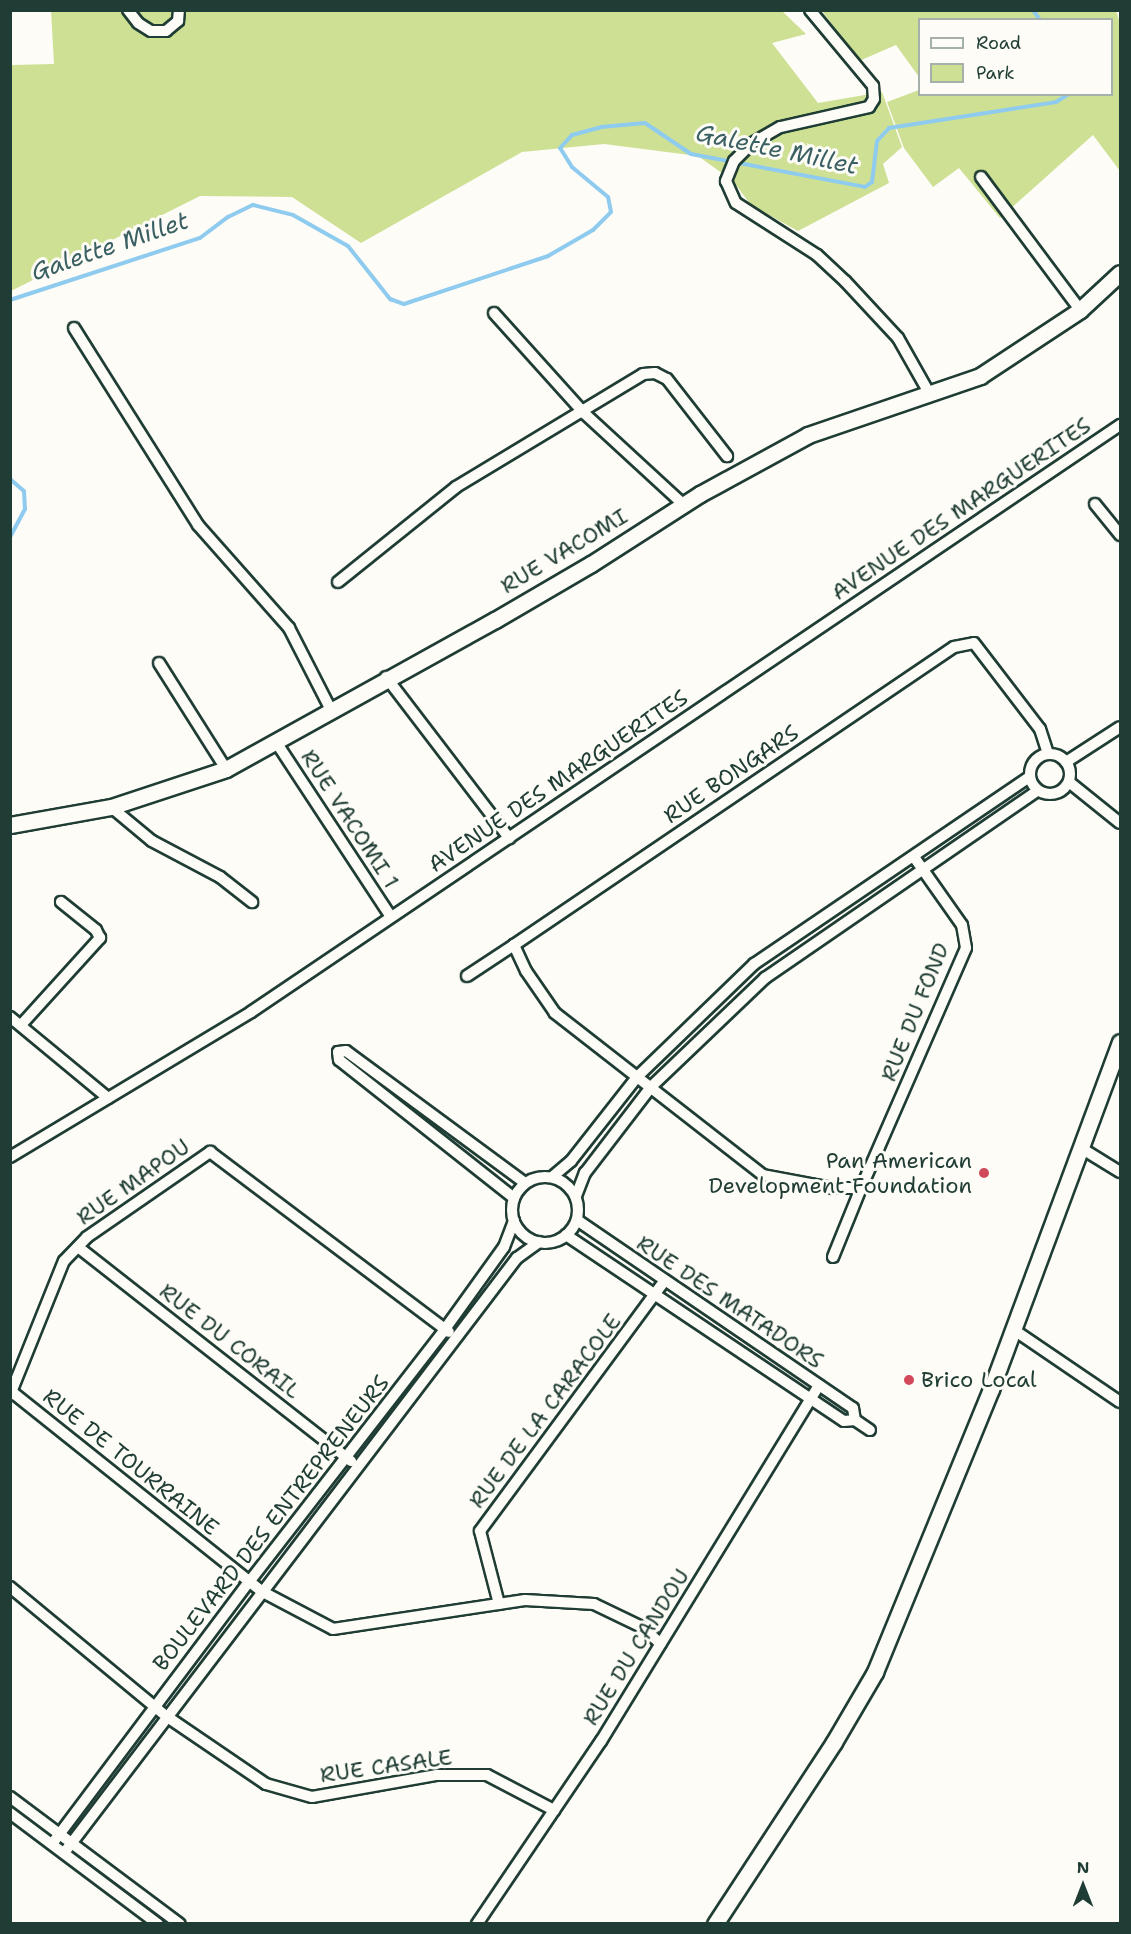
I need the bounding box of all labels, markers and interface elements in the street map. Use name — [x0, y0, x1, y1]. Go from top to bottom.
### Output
legend — [918, 18, 1113, 96]
text: Road — [976, 31, 1021, 55]
text: Park — [976, 61, 1015, 85]
water label: Galette Millet — [693, 119, 861, 181]
water label: Galette Millet — [27, 207, 193, 287]
street label: AVENUE DES MARGUERITES — [826, 412, 1096, 606]
street label: RUE VACOMI — [496, 503, 632, 599]
street label: AVENUE DES MARGUERITES — [423, 684, 693, 878]
street label: RUE BONGARS — [659, 719, 803, 829]
street label: RUE VACOMI 1 — [295, 745, 405, 893]
street label: RUE DU FOND — [875, 939, 955, 1085]
street label: RUE MAPOU — [72, 1133, 194, 1231]
place label: Pan American Development Foundation — [709, 1147, 972, 1198]
marker: Pan American Development Foundation — [977, 1166, 991, 1180]
street label: RUE DES MATADORS — [632, 1230, 828, 1374]
street label: RUE DU CORAIL — [154, 1278, 306, 1404]
street label: RUE DE LA CARACOLE — [463, 1309, 627, 1513]
place label: Brico Local — [921, 1367, 1037, 1393]
street label: BOULEVARD DES ENTREPRENEURS — [147, 1370, 395, 1676]
marker: Brico Local — [902, 1373, 916, 1387]
street label: RUE DE TOURRAINE — [38, 1383, 224, 1541]
street label: RUE DU CANDOU — [577, 1564, 695, 1730]
street label: RUE CASALE — [318, 1744, 454, 1788]
north arrow — [1053, 1856, 1113, 1916]
text: N — [1077, 1857, 1089, 1878]

